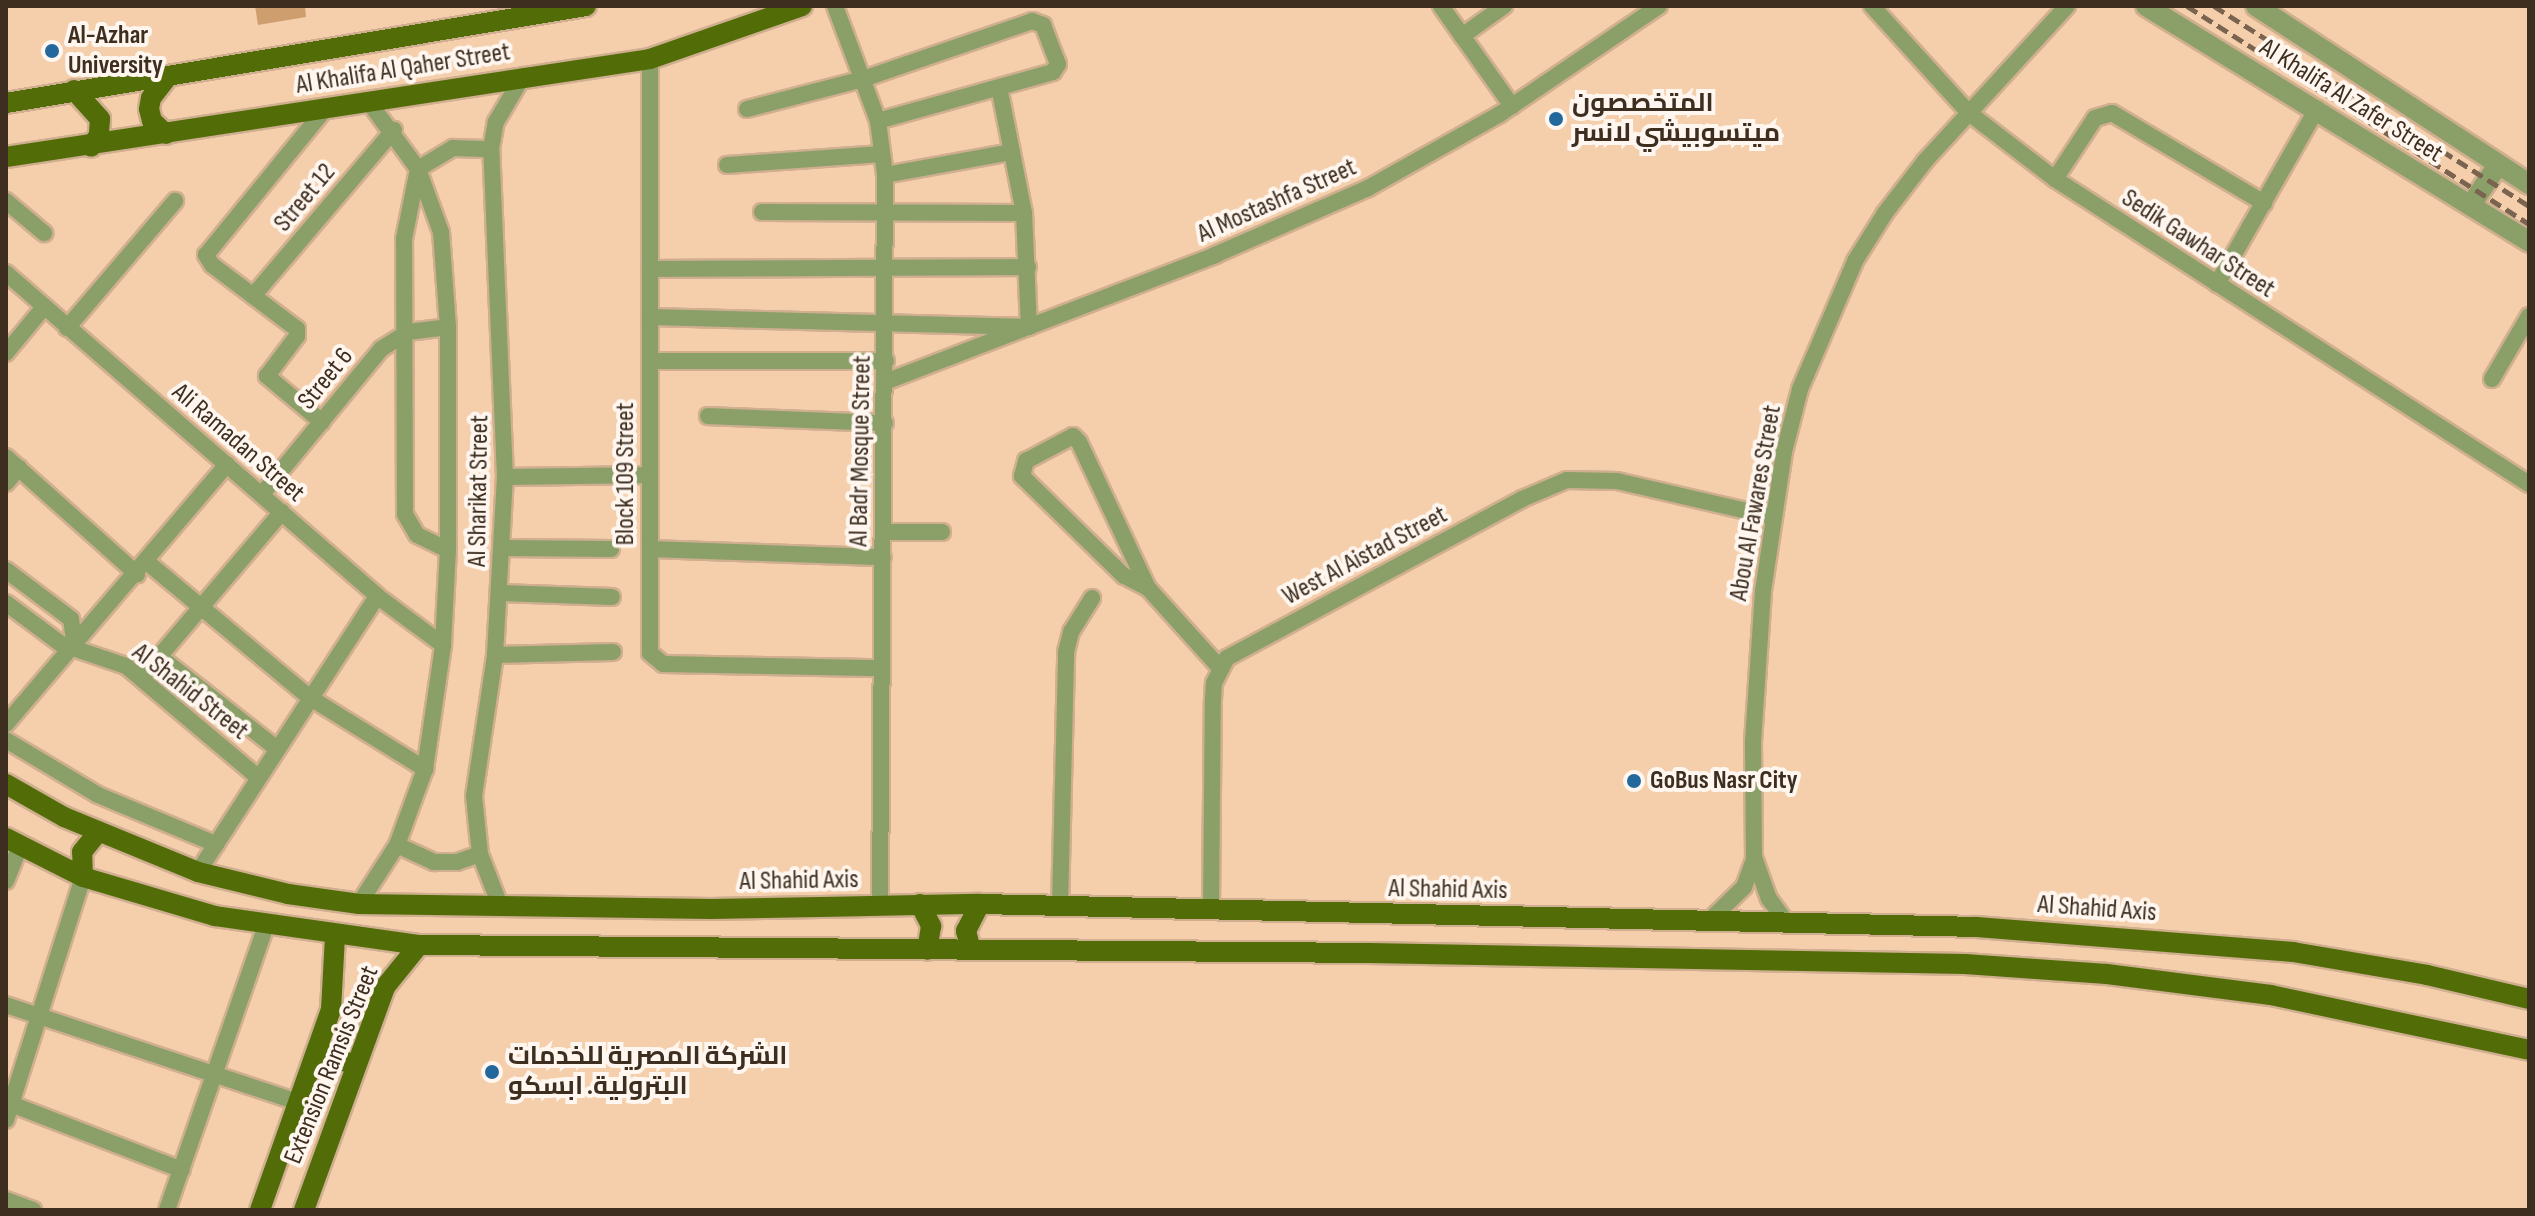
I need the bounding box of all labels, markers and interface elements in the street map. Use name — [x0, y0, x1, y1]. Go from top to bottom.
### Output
place label: Al-Azhar University — [68, 20, 163, 82]
street label: Al Khalifa Al Zafer Street — [2254, 32, 2448, 170]
street label: Al Khalifa Al Qaher Street — [294, 37, 512, 101]
marker: Al-Azhar University — [43, 42, 61, 60]
place label: المتخصصون ميتسوبيشي لانسر — [1572, 88, 1780, 150]
marker: المتخصصون ميتسوبيشي لانسر — [1547, 110, 1565, 128]
street label: Al Mostashfa Street — [1193, 152, 1361, 250]
street label: Street 12 — [268, 158, 342, 238]
street label: Sedik Gawhar Street — [2116, 183, 2280, 305]
street label: Street 6 — [292, 342, 360, 416]
street label: Al Badr Mosque Street — [844, 355, 878, 547]
street label: Ali Ramadan Street — [165, 377, 311, 509]
street label: Block 109 Street — [610, 403, 642, 545]
street label: Abou Al Fawares Street — [1723, 403, 1789, 603]
street label: Al Sharikat Street — [462, 415, 496, 567]
street label: West Al Aistad Street — [1277, 500, 1453, 612]
street label: Al Shahid Street — [126, 637, 254, 747]
place label: GoBus Nasr City — [1650, 765, 1798, 797]
marker: GoBus Nasr City — [1625, 772, 1643, 790]
street label: Al Shahid Axis — [739, 864, 859, 898]
street label: Al Shahid Axis — [1388, 873, 1508, 907]
street label: Al Shahid Axis — [2037, 889, 2157, 929]
street label: Extension Ramsis Street — [278, 961, 386, 1169]
place label: الشركة المصرية للخدمات البترولية. ابسكو — [508, 1041, 787, 1102]
marker: الشركة المصرية للخدمات البترولية. ابسكو — [483, 1063, 501, 1081]

